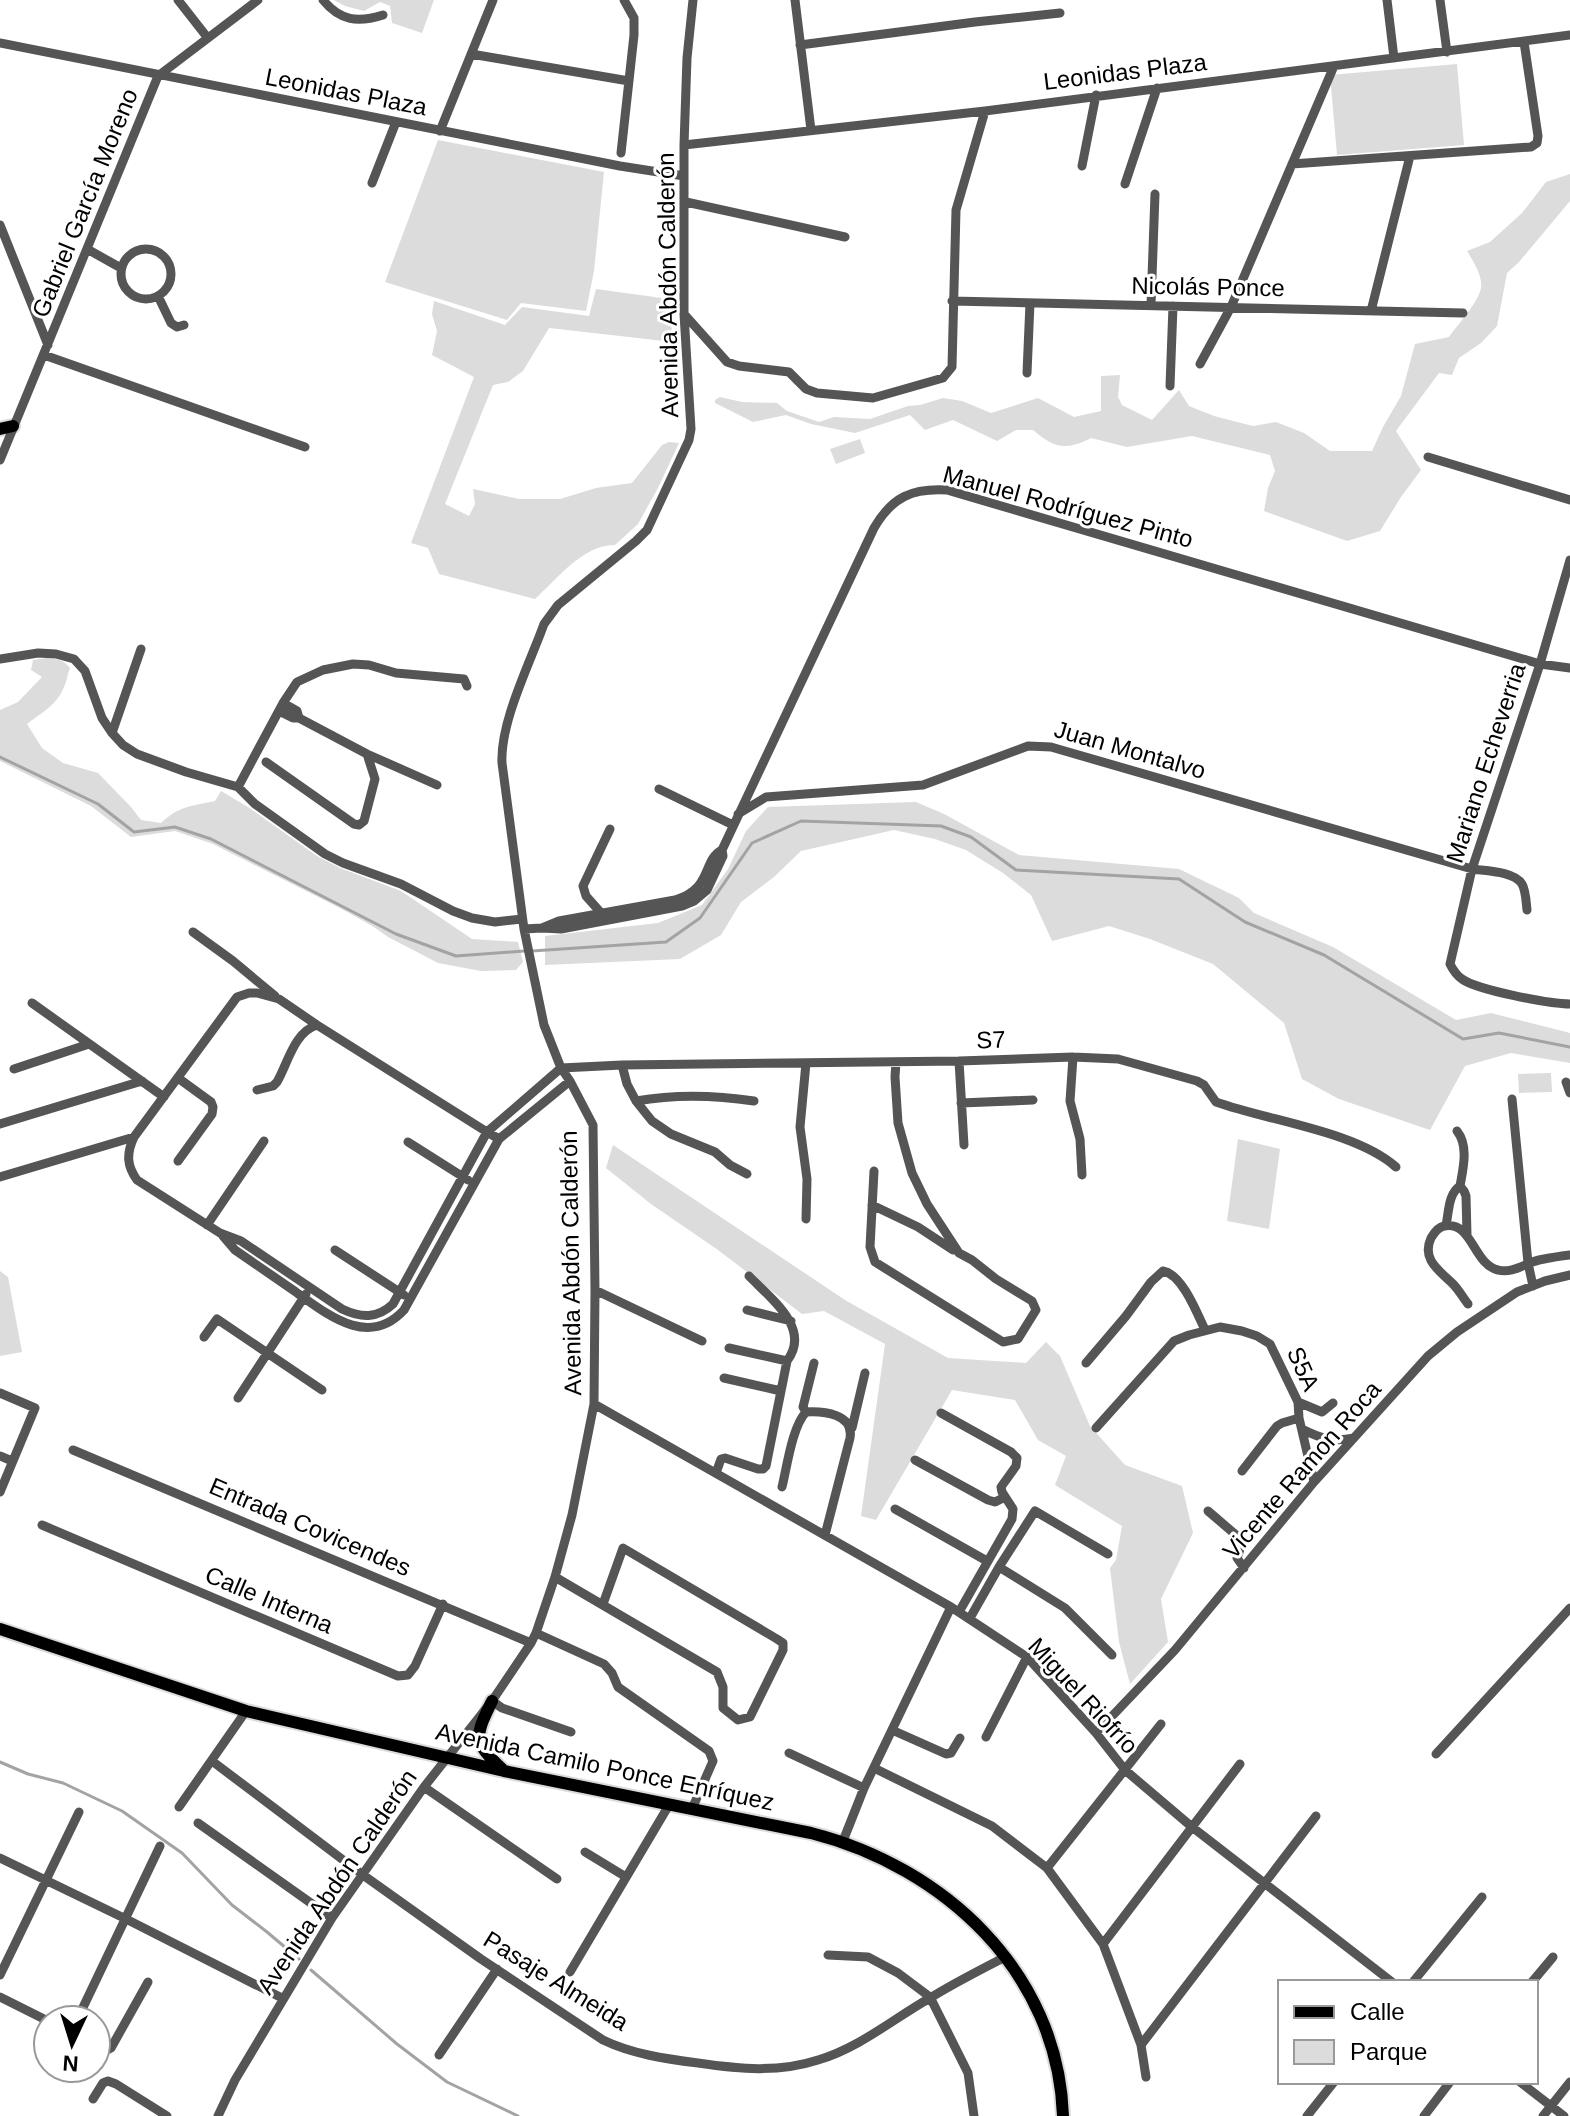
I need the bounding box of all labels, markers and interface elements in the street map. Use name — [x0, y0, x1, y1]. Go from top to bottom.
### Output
street label: Leonidas Plaza — [1042, 48, 1209, 95]
street label: Leonidas Plaza — [263, 63, 430, 121]
street label: Gabriel García Moreno — [26, 85, 143, 321]
street label: Avenida Abdón Calderón — [652, 152, 683, 418]
street label: Nicolás Ponce — [1131, 272, 1285, 301]
street label: Manuel Rodríguez Pinto — [940, 460, 1196, 553]
street label: Mariano Echeverria — [1441, 659, 1531, 866]
street label: Juan Montalvo — [1051, 715, 1209, 784]
street label: S7 — [976, 1025, 1006, 1054]
street label: Avenida Abdón Calderón — [555, 1130, 586, 1396]
street label: S5A — [1282, 1343, 1325, 1395]
street label: Vicente Ramon Roca — [1217, 1375, 1386, 1564]
street label: Entrada Covicendes — [205, 1472, 415, 1581]
street label: Calle Interna — [201, 1561, 338, 1639]
street label: Miguel Riofrío — [1023, 1632, 1144, 1759]
street label: Avenida Camilo Ponce Enríquez — [434, 1717, 777, 1816]
street label: Avenida Abdón Calderón — [251, 1764, 422, 1999]
street label: Pasaje Almeida — [479, 1925, 634, 2036]
legend — [1278, 1980, 1538, 2084]
text: Calle — [1350, 1998, 1405, 2025]
north arrow — [32, 2004, 112, 2084]
text: Parque — [1350, 2038, 1427, 2065]
text: N — [62, 2050, 79, 2076]

